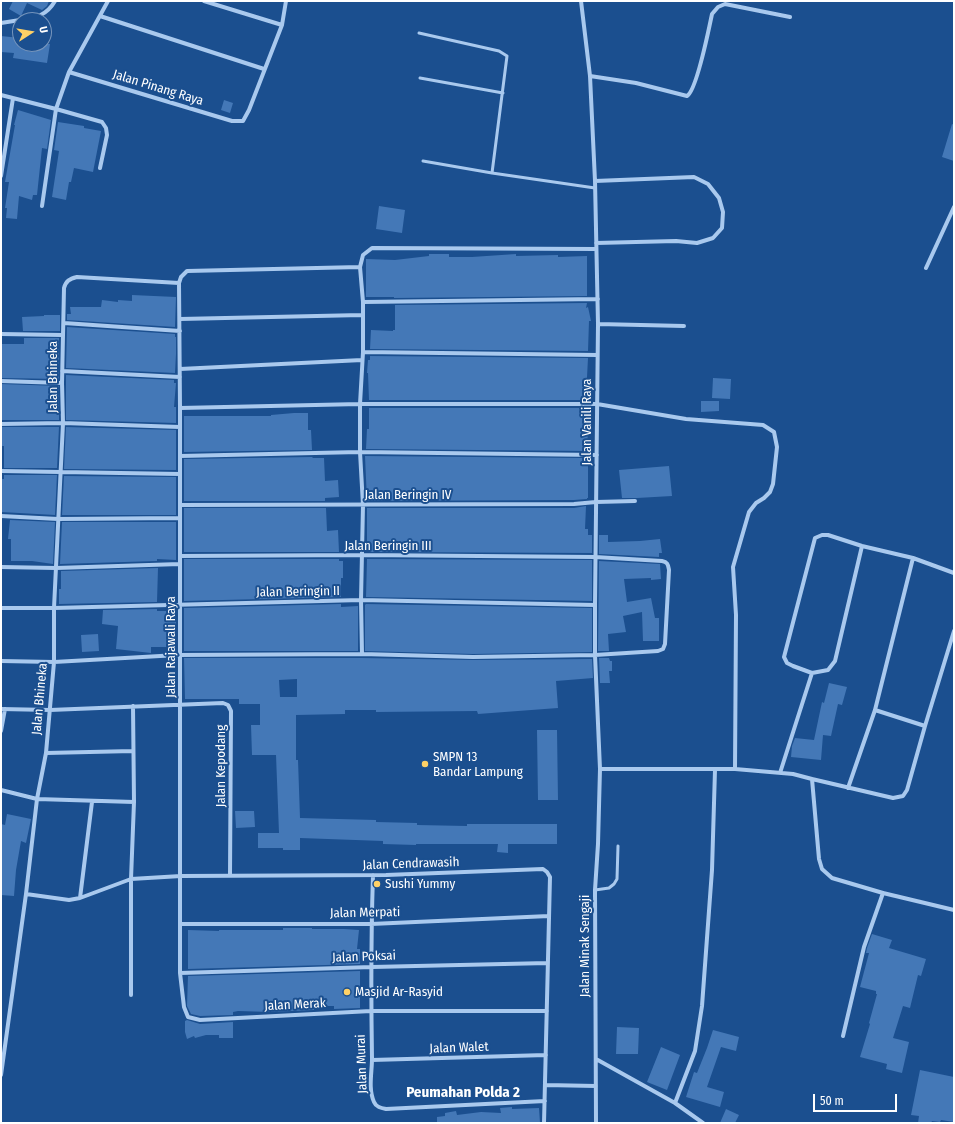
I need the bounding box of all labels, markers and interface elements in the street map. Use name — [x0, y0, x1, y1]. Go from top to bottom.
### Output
north arrow — [12, 12, 52, 52]
text: U — [36, 25, 50, 34]
street label: Jalan Pinang Raya — [111, 67, 205, 109]
street label: Jalan Bhineka — [45, 341, 61, 413]
street label: Jalan Vanili Raya — [579, 379, 595, 465]
street label: Jalan Beringin IV — [365, 487, 451, 503]
street label: Jalan Beringin III — [344, 538, 432, 554]
street label: Jalan Beringin II — [256, 583, 340, 601]
street label: Jalan Rajawali Raya — [163, 596, 179, 698]
street label: Jalan Bhineka — [29, 662, 51, 736]
street label: Jalan Kepodang — [213, 725, 229, 807]
place label: SMPN 13 Bandar Lampung — [433, 749, 523, 780]
marker: SMPN 13 Bandar Lampung — [420, 759, 430, 769]
street label: Jalan Cendrawasih — [362, 855, 460, 873]
place label: Sushi Yummy — [385, 876, 455, 892]
marker: Sushi Yummy — [372, 879, 382, 889]
street label: Jalan Minak Sengaji — [577, 895, 593, 997]
street label: Jalan Merpati — [330, 905, 400, 921]
street label: Jalan Poksai — [332, 948, 396, 966]
place label: Masjid Ar-Rasyid — [355, 984, 443, 1000]
marker: Masjid Ar-Rasyid — [342, 987, 352, 997]
street label: Jalan Merak — [264, 996, 326, 1014]
street label: Jalan Murai — [353, 1034, 371, 1094]
street label: Jalan Walet — [429, 1039, 489, 1057]
district label: Peumahan Polda 2 — [406, 1084, 520, 1102]
scale bar — [815, 1086, 899, 1112]
text: 50 m — [820, 1094, 844, 1108]

